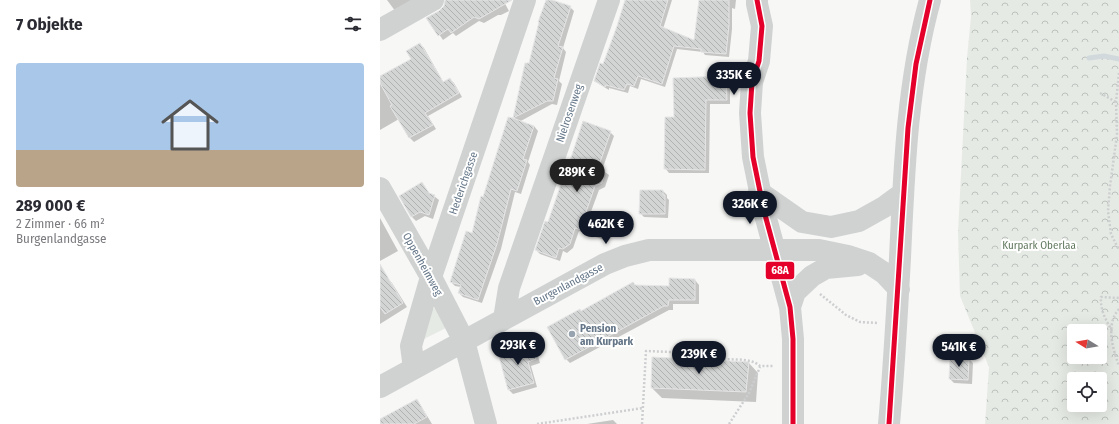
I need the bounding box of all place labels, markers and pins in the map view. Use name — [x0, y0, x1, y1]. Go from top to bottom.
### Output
pin: 335K € — [701, 62, 767, 96]
pin: 289K € — [544, 159, 610, 193]
pin: 326K € — [717, 191, 783, 225]
pin: 462K € — [573, 211, 639, 245]
place label: Pension am Kurpark — [580, 322, 634, 348]
marker: Pension am Kurpark — [567, 329, 577, 339]
pin: 293K € — [485, 332, 551, 366]
pin: 541K € — [926, 334, 992, 368]
pin: 239K € — [666, 341, 732, 375]

